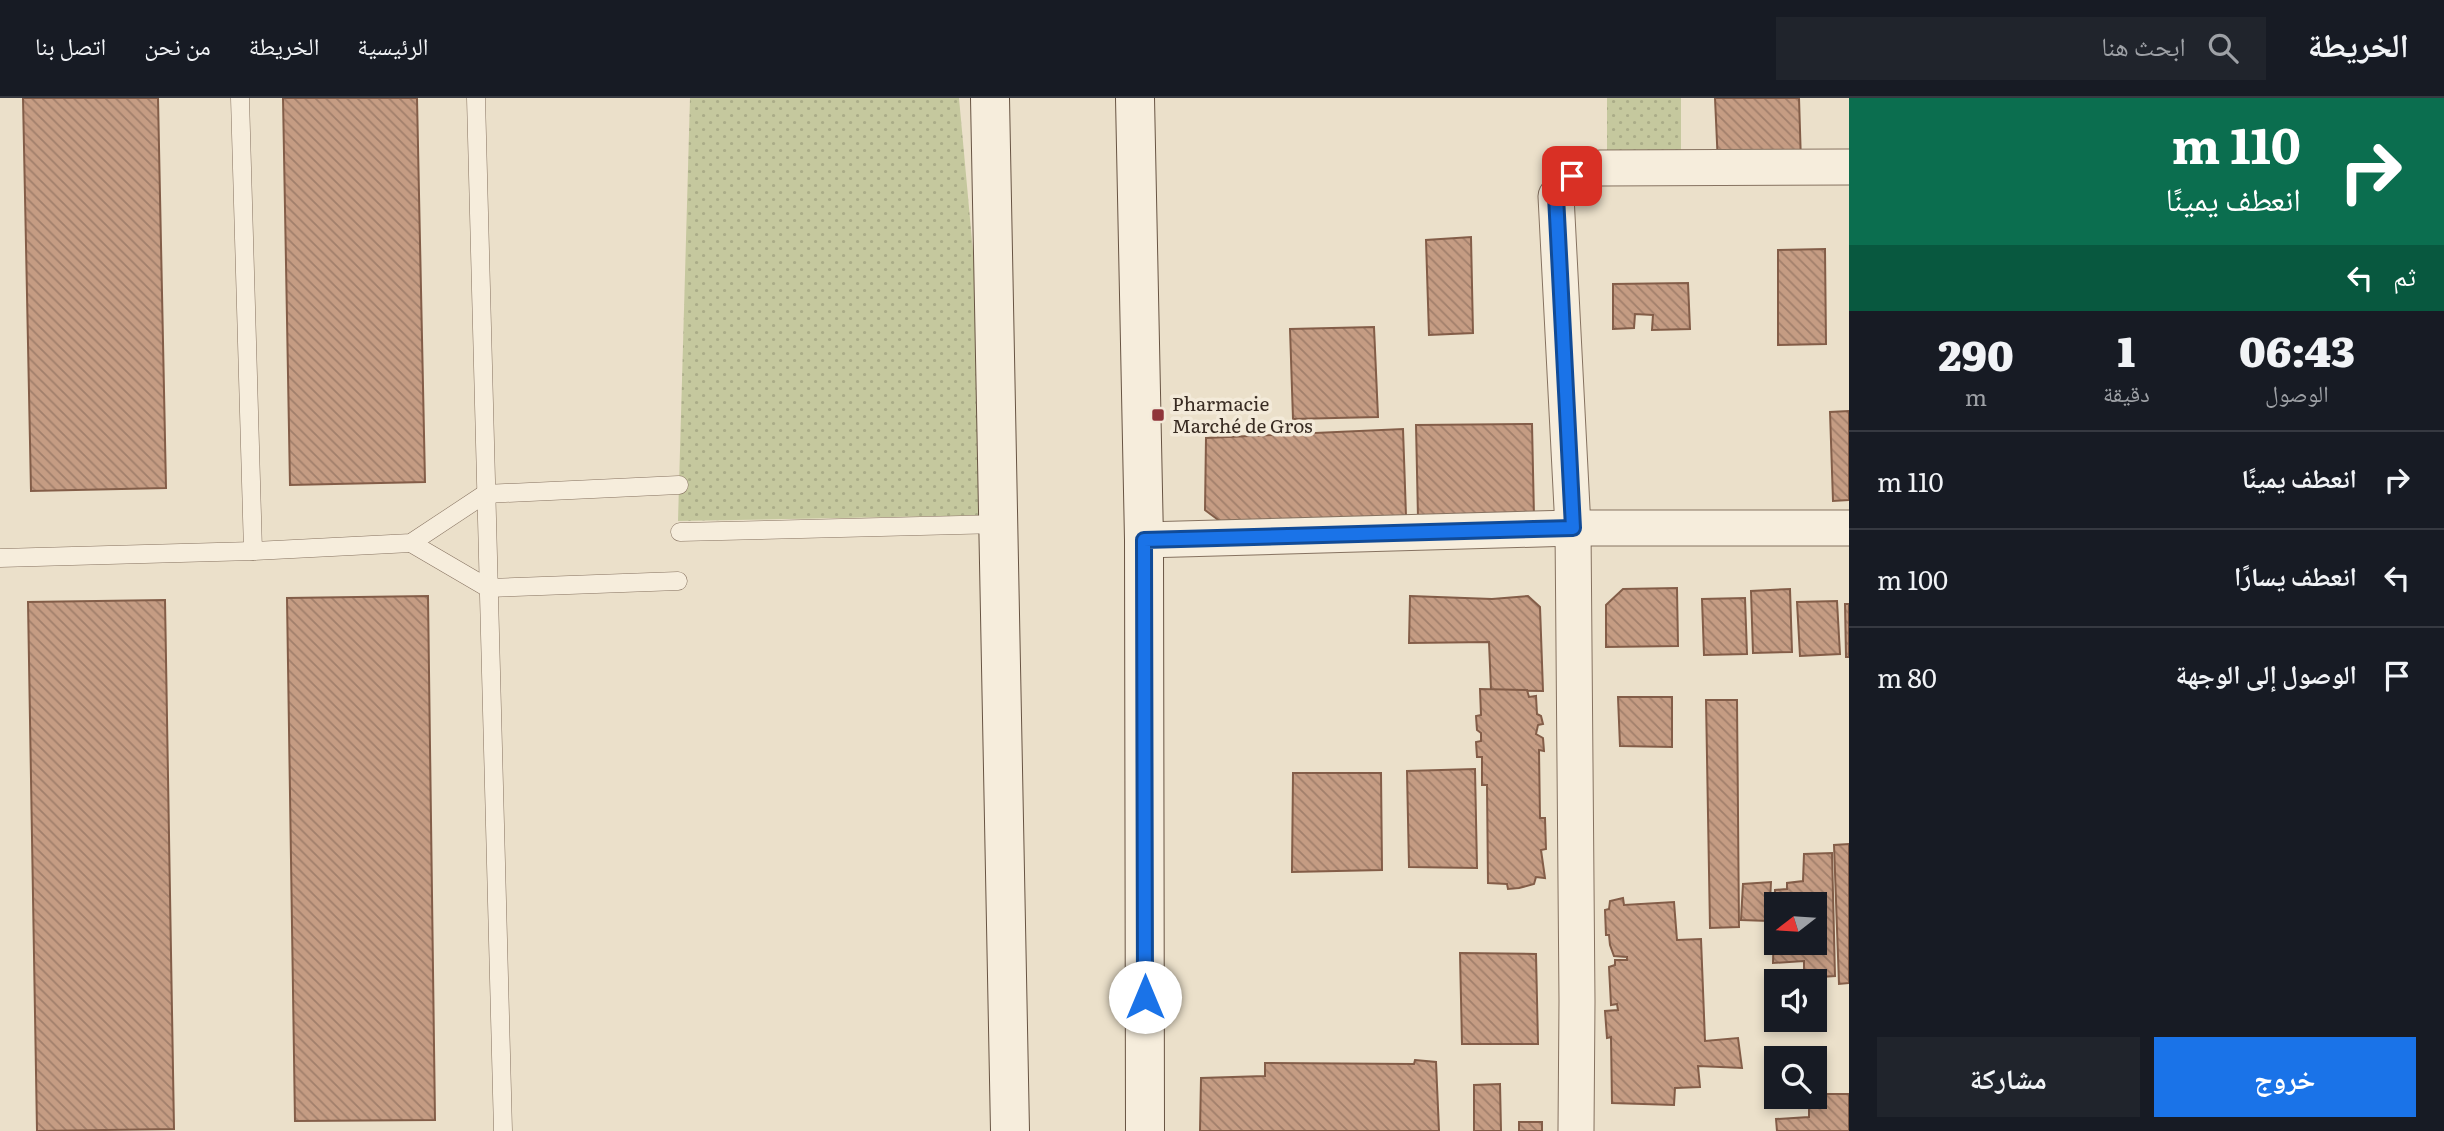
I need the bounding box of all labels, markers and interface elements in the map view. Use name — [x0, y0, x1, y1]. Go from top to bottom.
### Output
search box — [1776, 17, 2266, 80]
text: الخريطة — [2308, 18, 2409, 67]
text: ابحث هنا — [2101, 25, 2186, 64]
text: اتصل بنا — [35, 27, 106, 62]
text: من نحن — [144, 27, 211, 62]
text: الخريطة — [249, 27, 319, 62]
text: الرئيسية — [357, 27, 429, 62]
icon: search — [2204, 29, 2242, 67]
text: 110 m — [2172, 106, 2301, 179]
icon: right — [2325, 126, 2416, 217]
pin — [1542, 146, 1602, 206]
icon: arrive — [1553, 157, 1591, 195]
text: انعطف يمينًا — [2166, 173, 2301, 221]
text: ثم — [2393, 255, 2416, 294]
icon: left — [2341, 259, 2379, 297]
text: 1 — [2118, 318, 2135, 380]
text: 06:43 — [2239, 318, 2355, 380]
text: 290 — [1938, 322, 2014, 384]
text: دقيقة — [2103, 375, 2150, 409]
text: الوصول — [2265, 375, 2329, 409]
text: m — [1965, 379, 1987, 413]
place label: Pharmacie Marché de Gros — [1172, 389, 1313, 439]
marker: Pharmacie Marché de Gros — [1150, 407, 1166, 423]
text: انعطف يمينًا — [2242, 457, 2357, 496]
text: 110 m — [1877, 461, 1944, 500]
icon: right — [2378, 461, 2416, 499]
text: انعطف يسارًا — [2234, 555, 2357, 594]
text: 100 m — [1877, 559, 1948, 598]
icon: left — [2378, 559, 2416, 597]
text: الوصول إلى الوجهة — [2176, 653, 2357, 692]
text: 80 m — [1877, 657, 1937, 696]
icon: arrive — [2378, 657, 2416, 695]
north arrow — [1764, 892, 1827, 956]
map controls — [1764, 892, 1827, 1109]
position arrow — [1108, 960, 1182, 1034]
button: sound — [1764, 969, 1827, 1032]
button: مشاركة — [1877, 1037, 2140, 1117]
button: خروج — [2154, 1037, 2416, 1117]
button: search — [1764, 1046, 1827, 1109]

